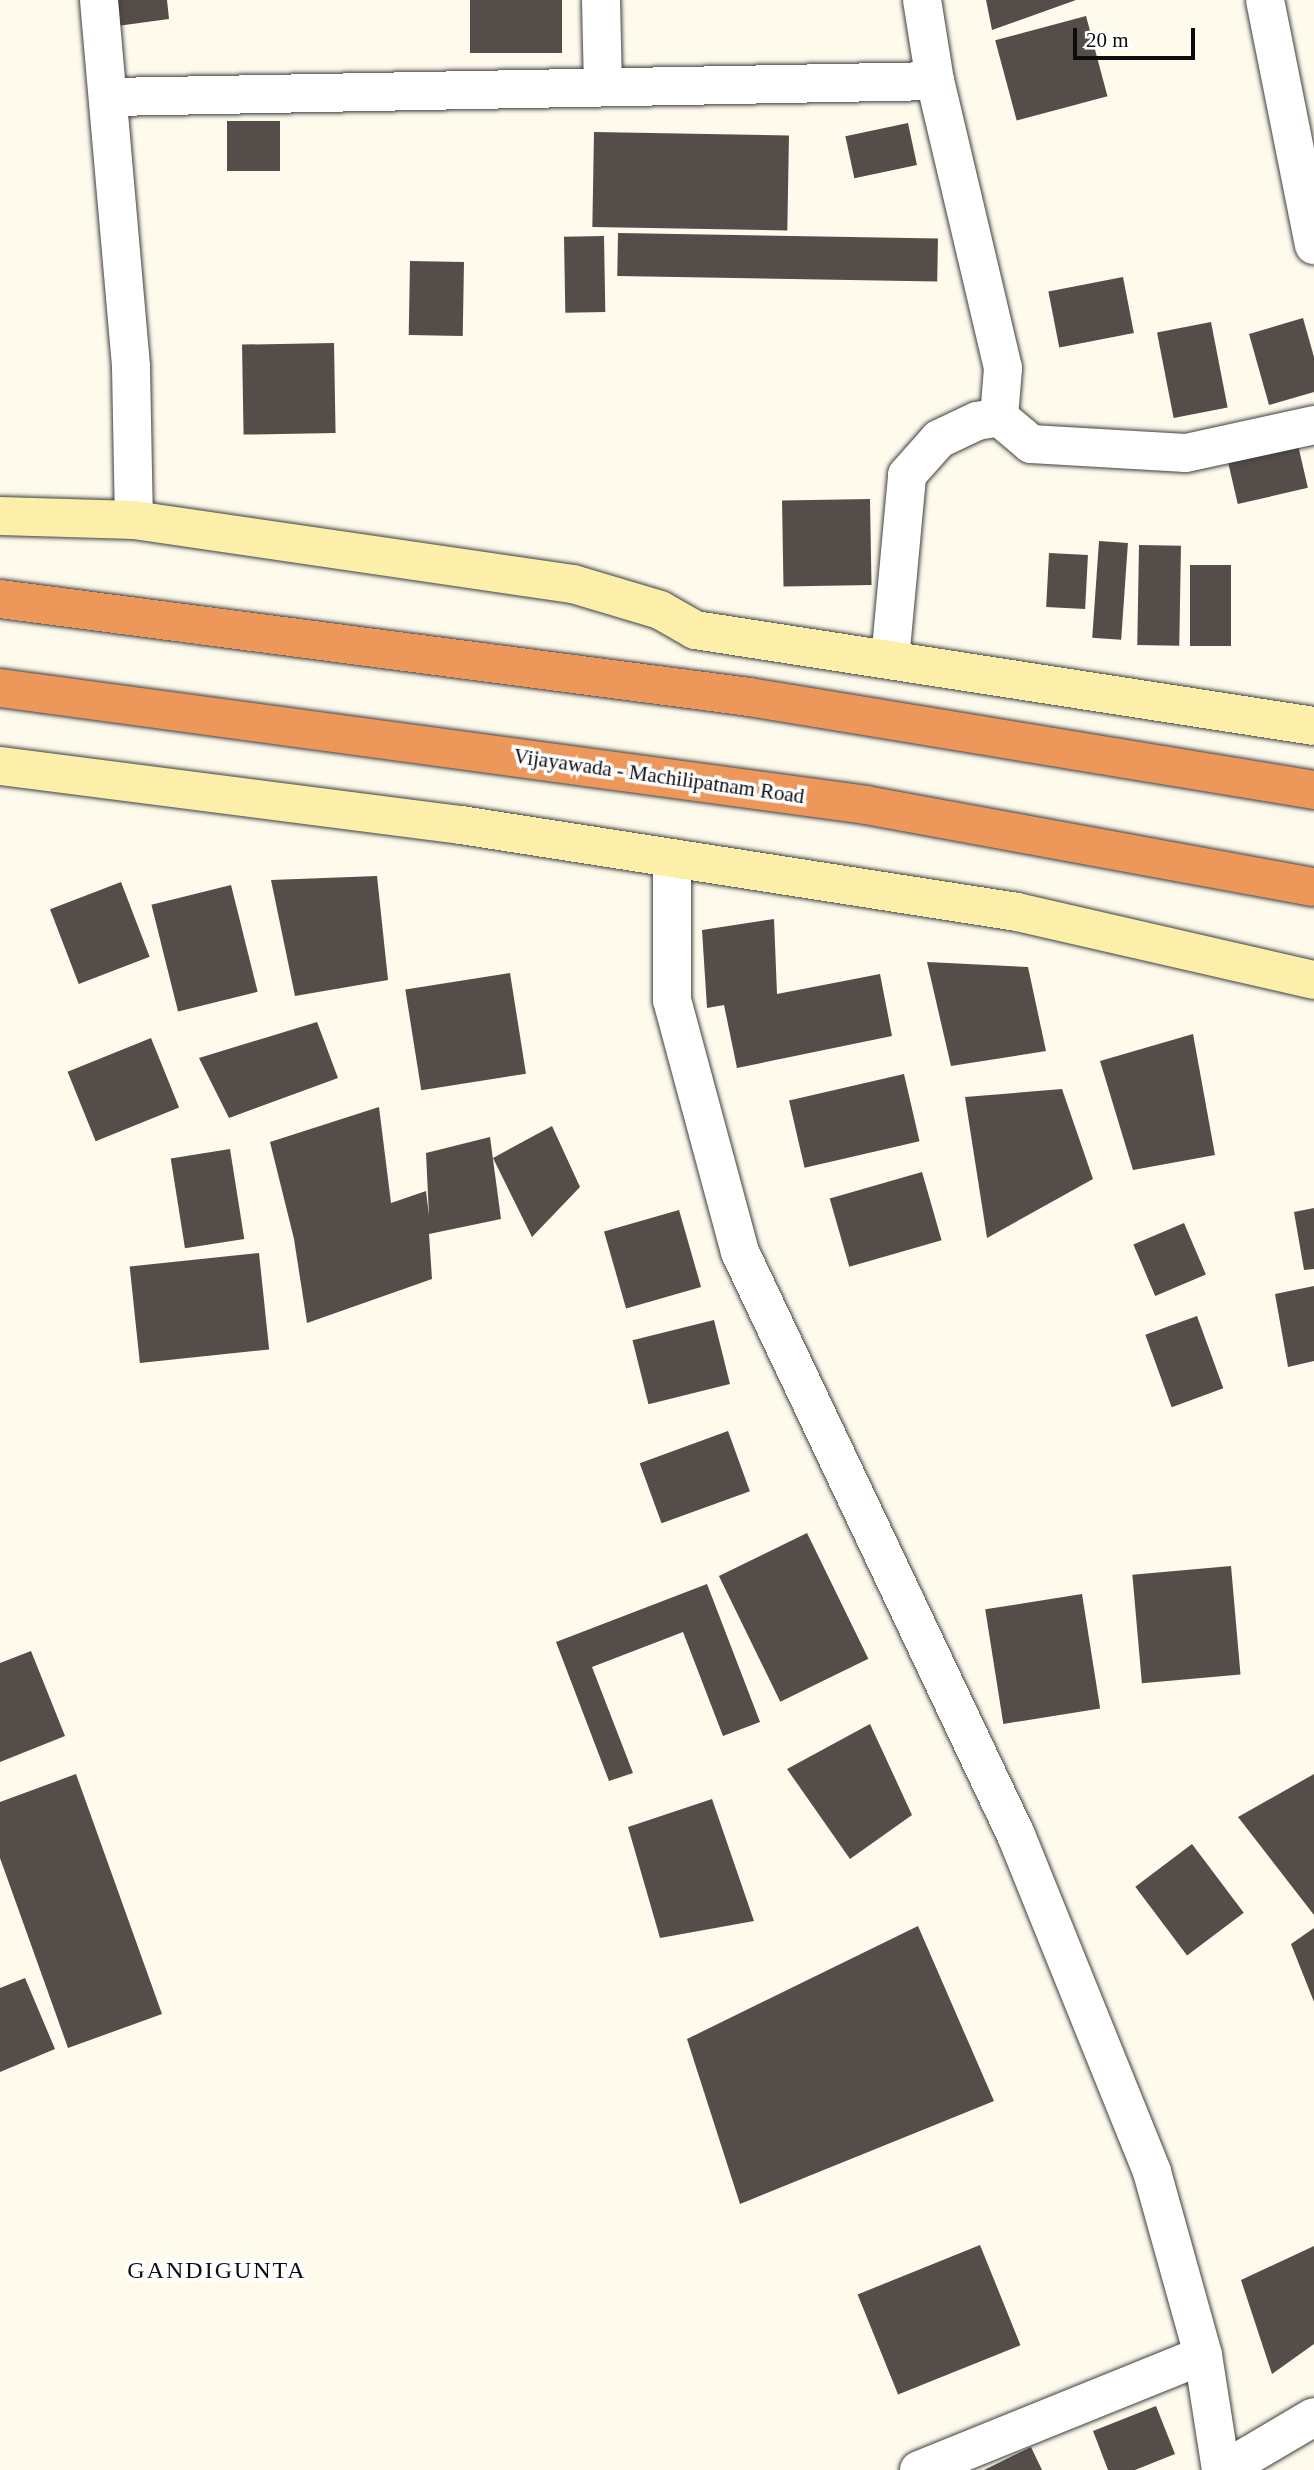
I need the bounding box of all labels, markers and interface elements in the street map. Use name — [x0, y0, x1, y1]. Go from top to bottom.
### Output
scale bar — [1076, 14, 1198, 58]
text: 20 m — [1086, 28, 1129, 52]
street label: Vijayawada - Machilipatnam Road — [512, 743, 806, 809]
district label: GANDIGUNTA — [129, 2257, 305, 2285]

